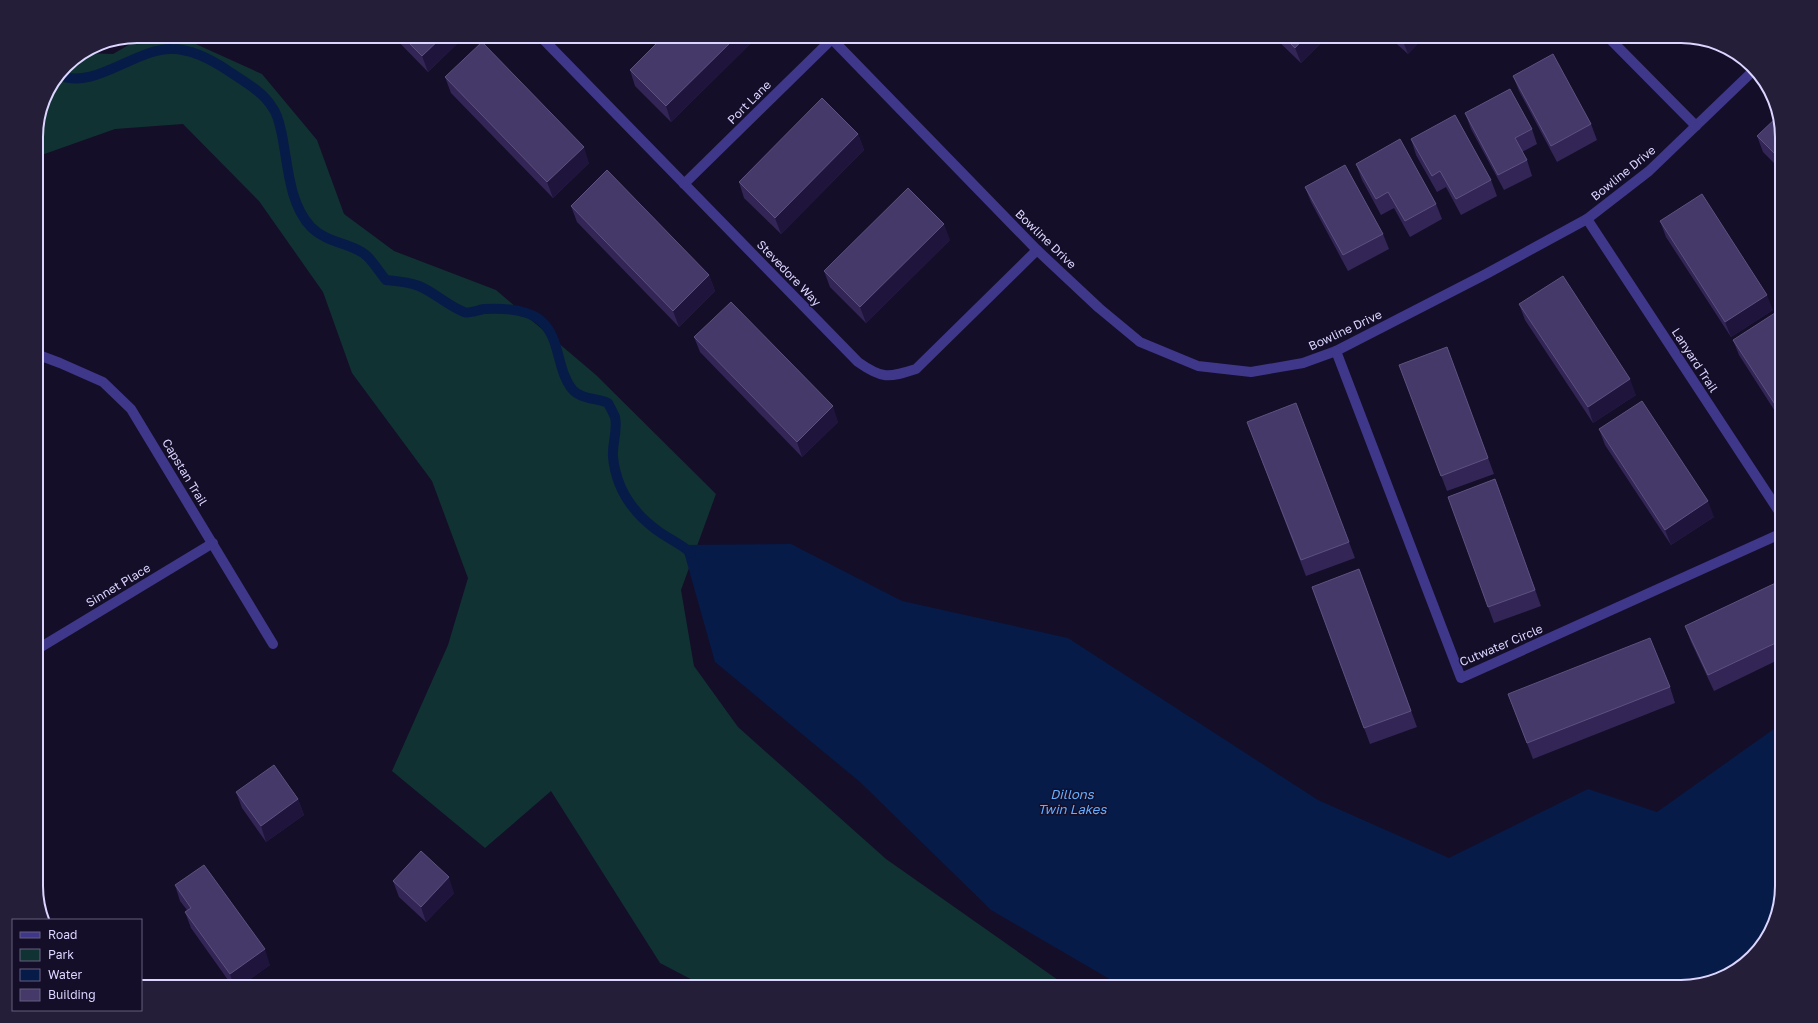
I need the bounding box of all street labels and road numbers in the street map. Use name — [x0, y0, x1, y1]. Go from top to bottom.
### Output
street label: Port Lane — [724, 77, 774, 127]
street label: Bowline Drive — [1588, 142, 1658, 204]
street label: Bowline Drive — [1012, 206, 1080, 272]
street label: Stevedore Way — [754, 237, 824, 309]
street label: Bowline Drive — [1306, 307, 1384, 353]
street label: Lanyard Trail — [1669, 325, 1721, 395]
street label: Capstan Trail — [159, 436, 211, 508]
street label: Sinnet Place — [83, 560, 153, 610]
street label: Cutwater Circle — [1457, 621, 1545, 669]

